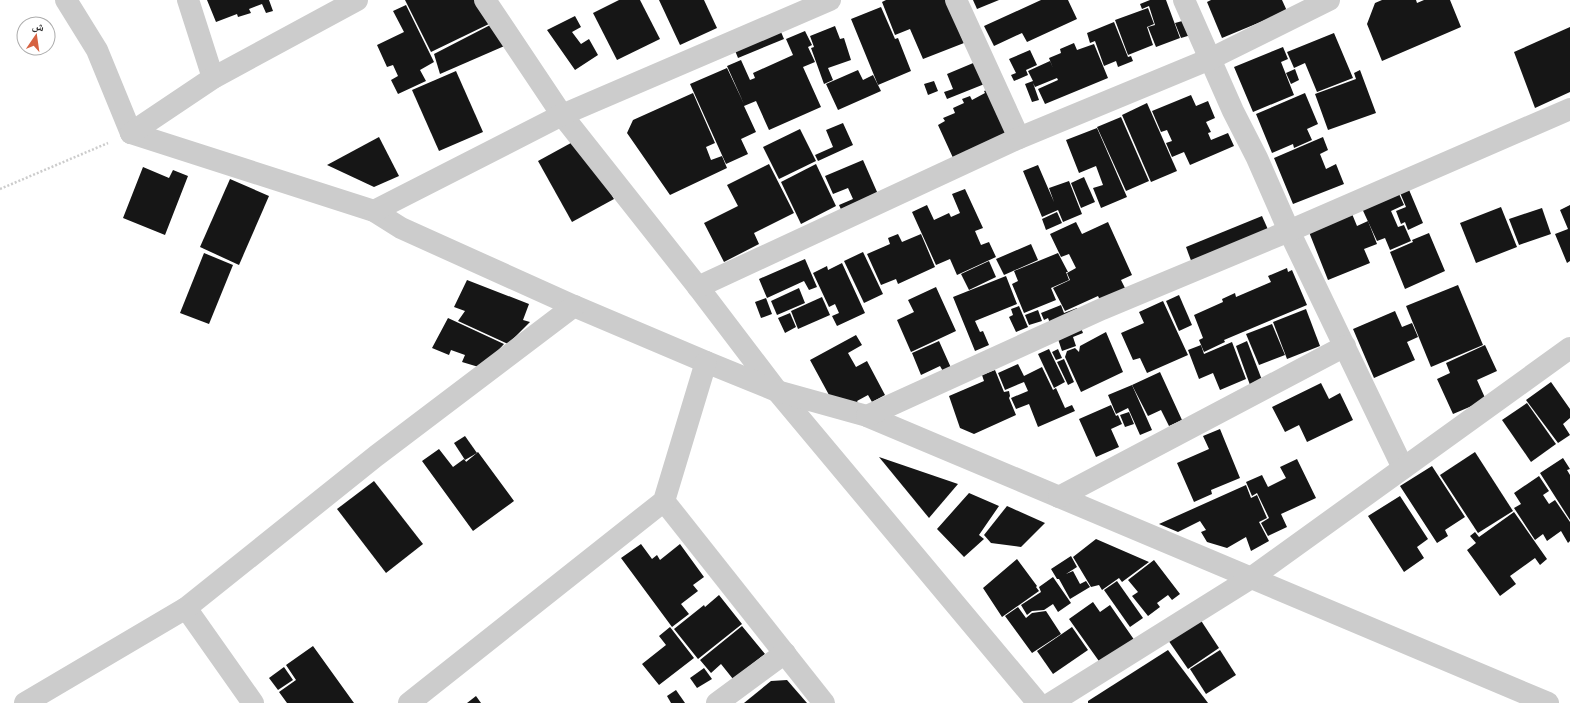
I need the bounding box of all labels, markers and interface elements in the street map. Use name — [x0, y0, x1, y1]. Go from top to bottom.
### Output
north arrow — [16, 16, 56, 56]
text: ش — [31, 19, 46, 35]

